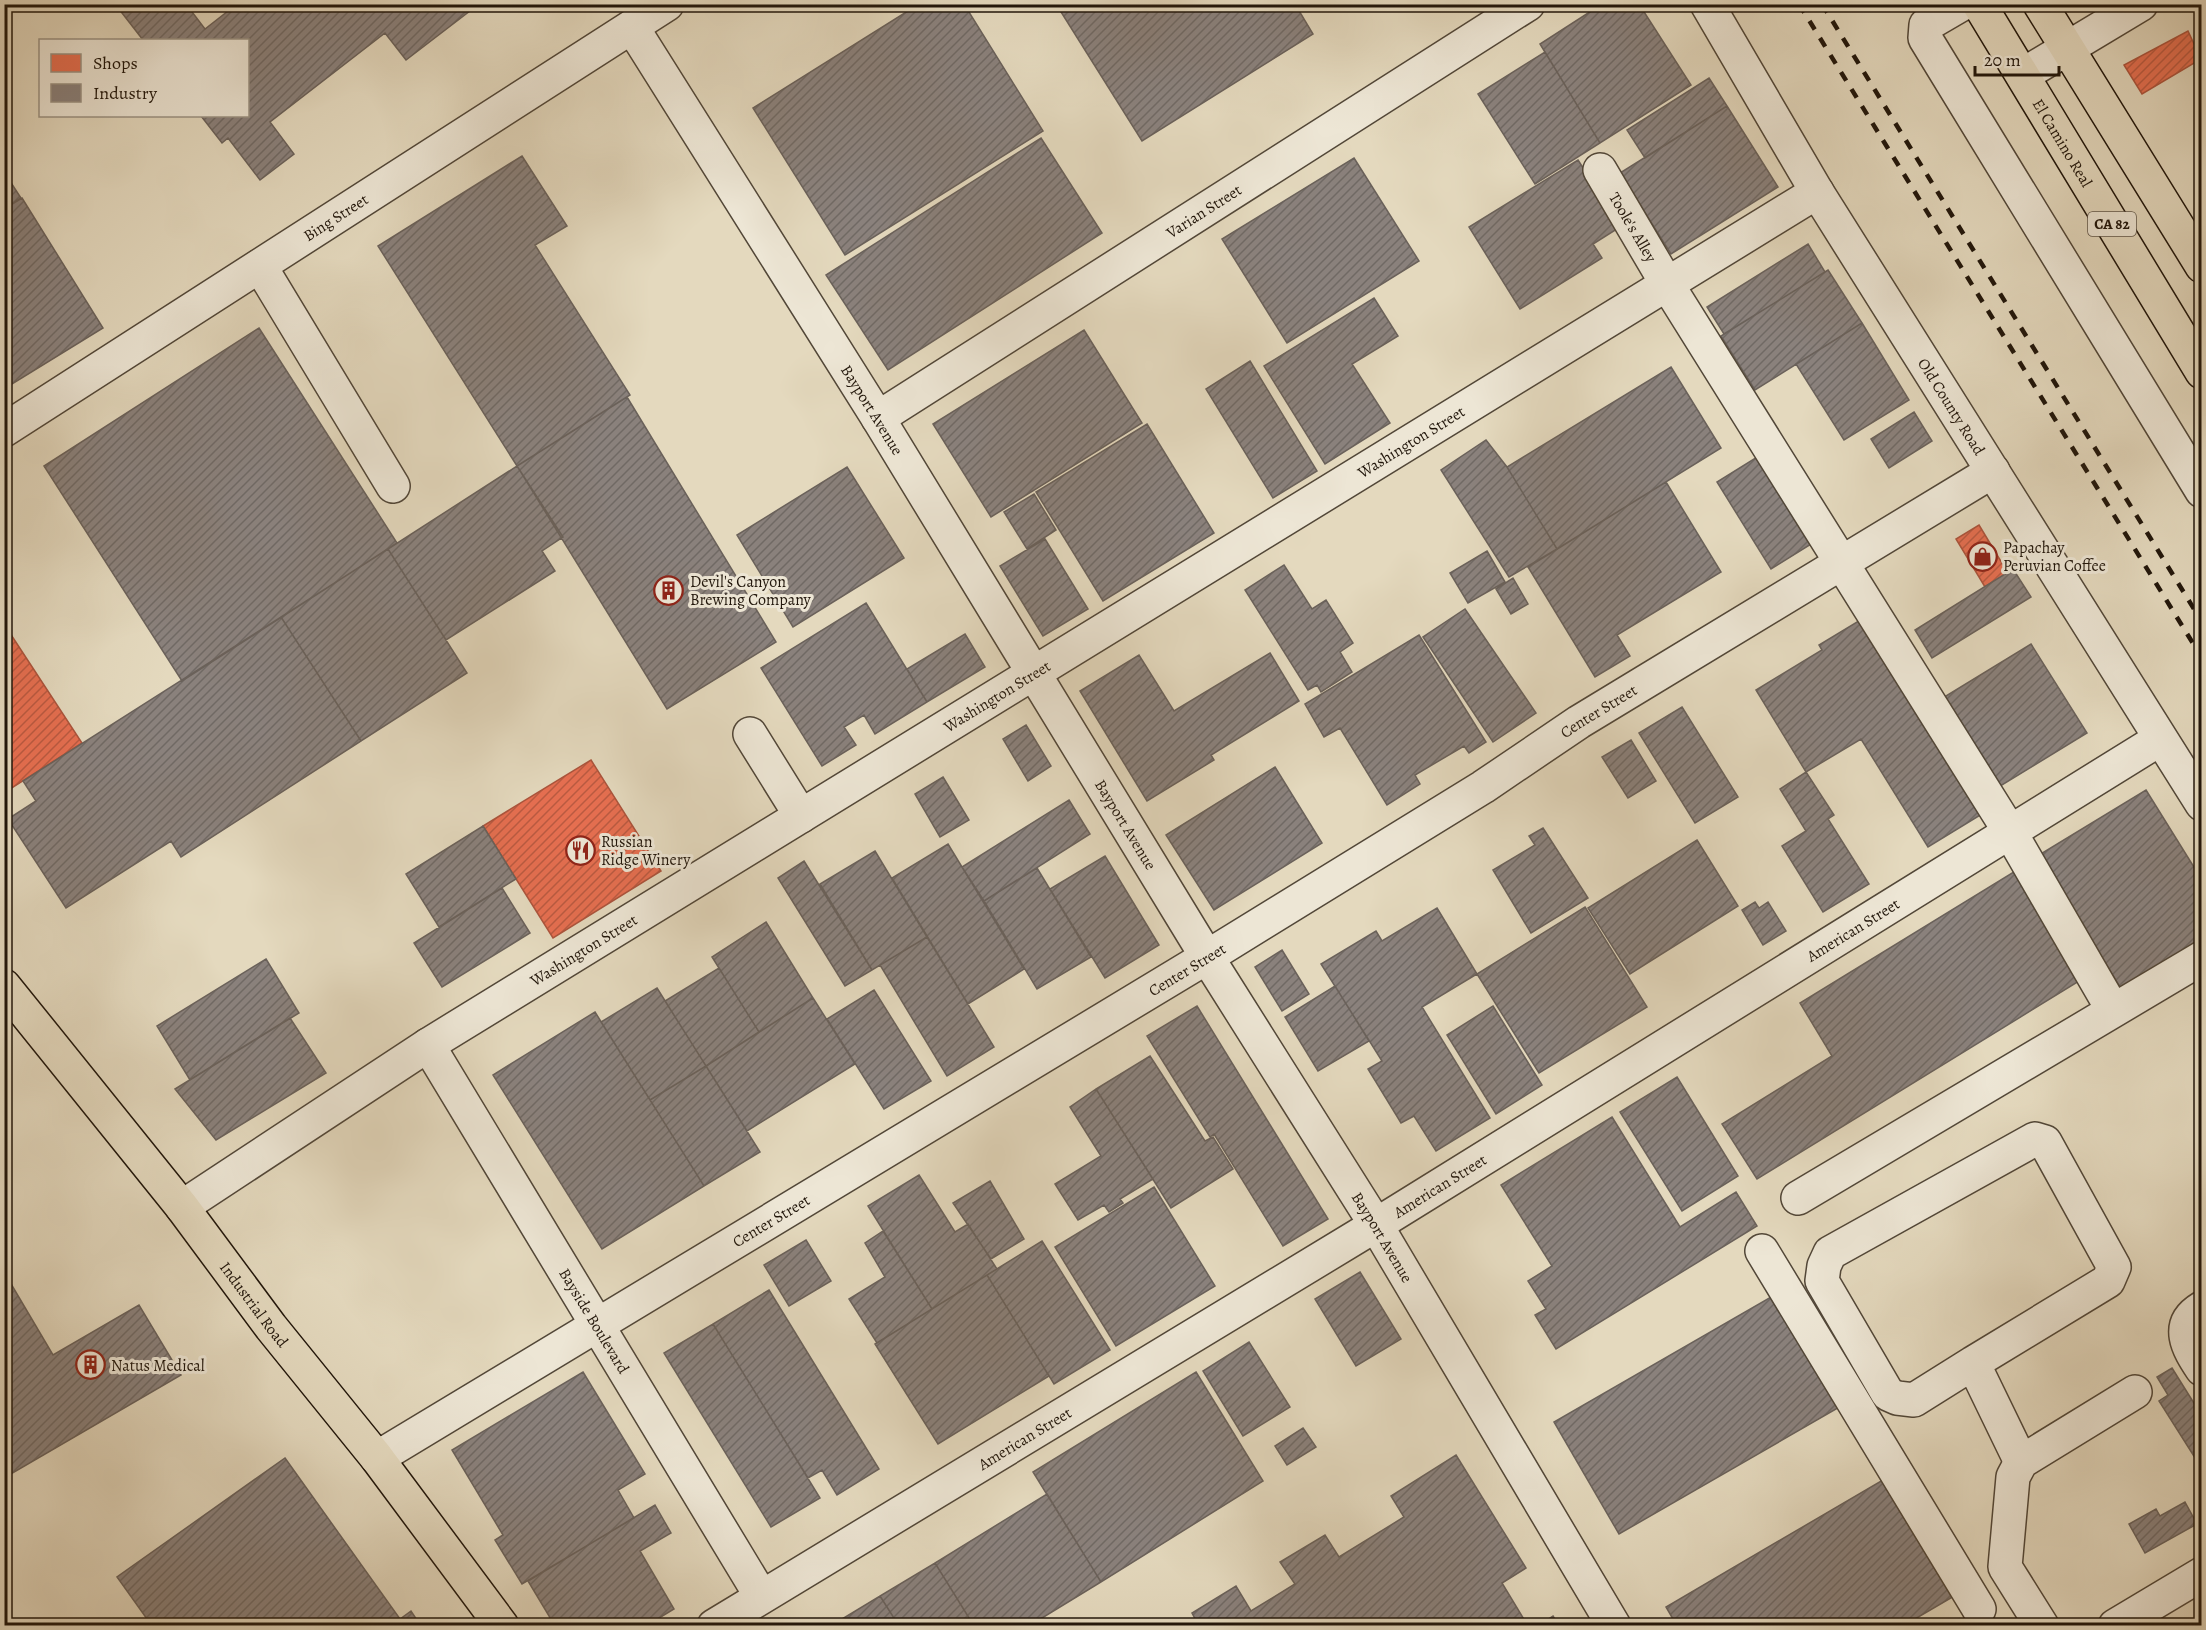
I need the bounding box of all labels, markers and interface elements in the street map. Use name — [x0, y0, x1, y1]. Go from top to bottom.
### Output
legend — [39, 39, 249, 117]
scale bar — [1975, 39, 2059, 77]
text: 20 m — [1984, 48, 2021, 72]
text: Shops — [93, 51, 138, 75]
text: Industry — [93, 81, 158, 105]
street label: El Camino Real — [2027, 95, 2097, 191]
street label: Varian Street — [1161, 179, 1246, 244]
street label: Toole's Alley — [1603, 188, 1662, 267]
street label: Bing Street — [299, 189, 373, 247]
road number: CA 82 — [2088, 212, 2136, 236]
street label: Old County Road — [1912, 354, 1990, 460]
street label: Bayport Avenue — [835, 361, 908, 460]
street label: Washington Street — [1353, 401, 1469, 484]
place label: Papachay Peruvian Coffee — [2003, 537, 2106, 577]
shop icon: Papachay Peruvian Coffee — [1966, 540, 1998, 572]
place label: Devil's Canyon Brewing Company — [690, 571, 812, 611]
building icon: Devil's Canyon Brewing Company — [653, 574, 685, 606]
street label: Washington Street — [939, 655, 1055, 738]
street label: Center Street — [1556, 679, 1642, 744]
street label: Bayport Avenue — [1089, 775, 1161, 874]
place label: Russian Ridge Winery — [601, 831, 691, 871]
restaurant icon: Russian Ridge Winery — [564, 834, 596, 866]
street label: American Street — [1802, 893, 1904, 968]
street label: Washington Street — [525, 909, 642, 992]
street label: Center Street — [1145, 938, 1230, 1002]
street label: American Street — [1389, 1149, 1491, 1224]
street label: Bayport Avenue — [1346, 1188, 1418, 1287]
street label: Center Street — [729, 1189, 814, 1253]
street label: Industrial Road — [214, 1257, 293, 1353]
street label: Bayside Boulevard — [553, 1264, 634, 1378]
building icon: Natus Medical — [74, 1349, 106, 1381]
place label: Natus Medical — [111, 1355, 205, 1377]
street label: American Street — [973, 1402, 1076, 1476]

